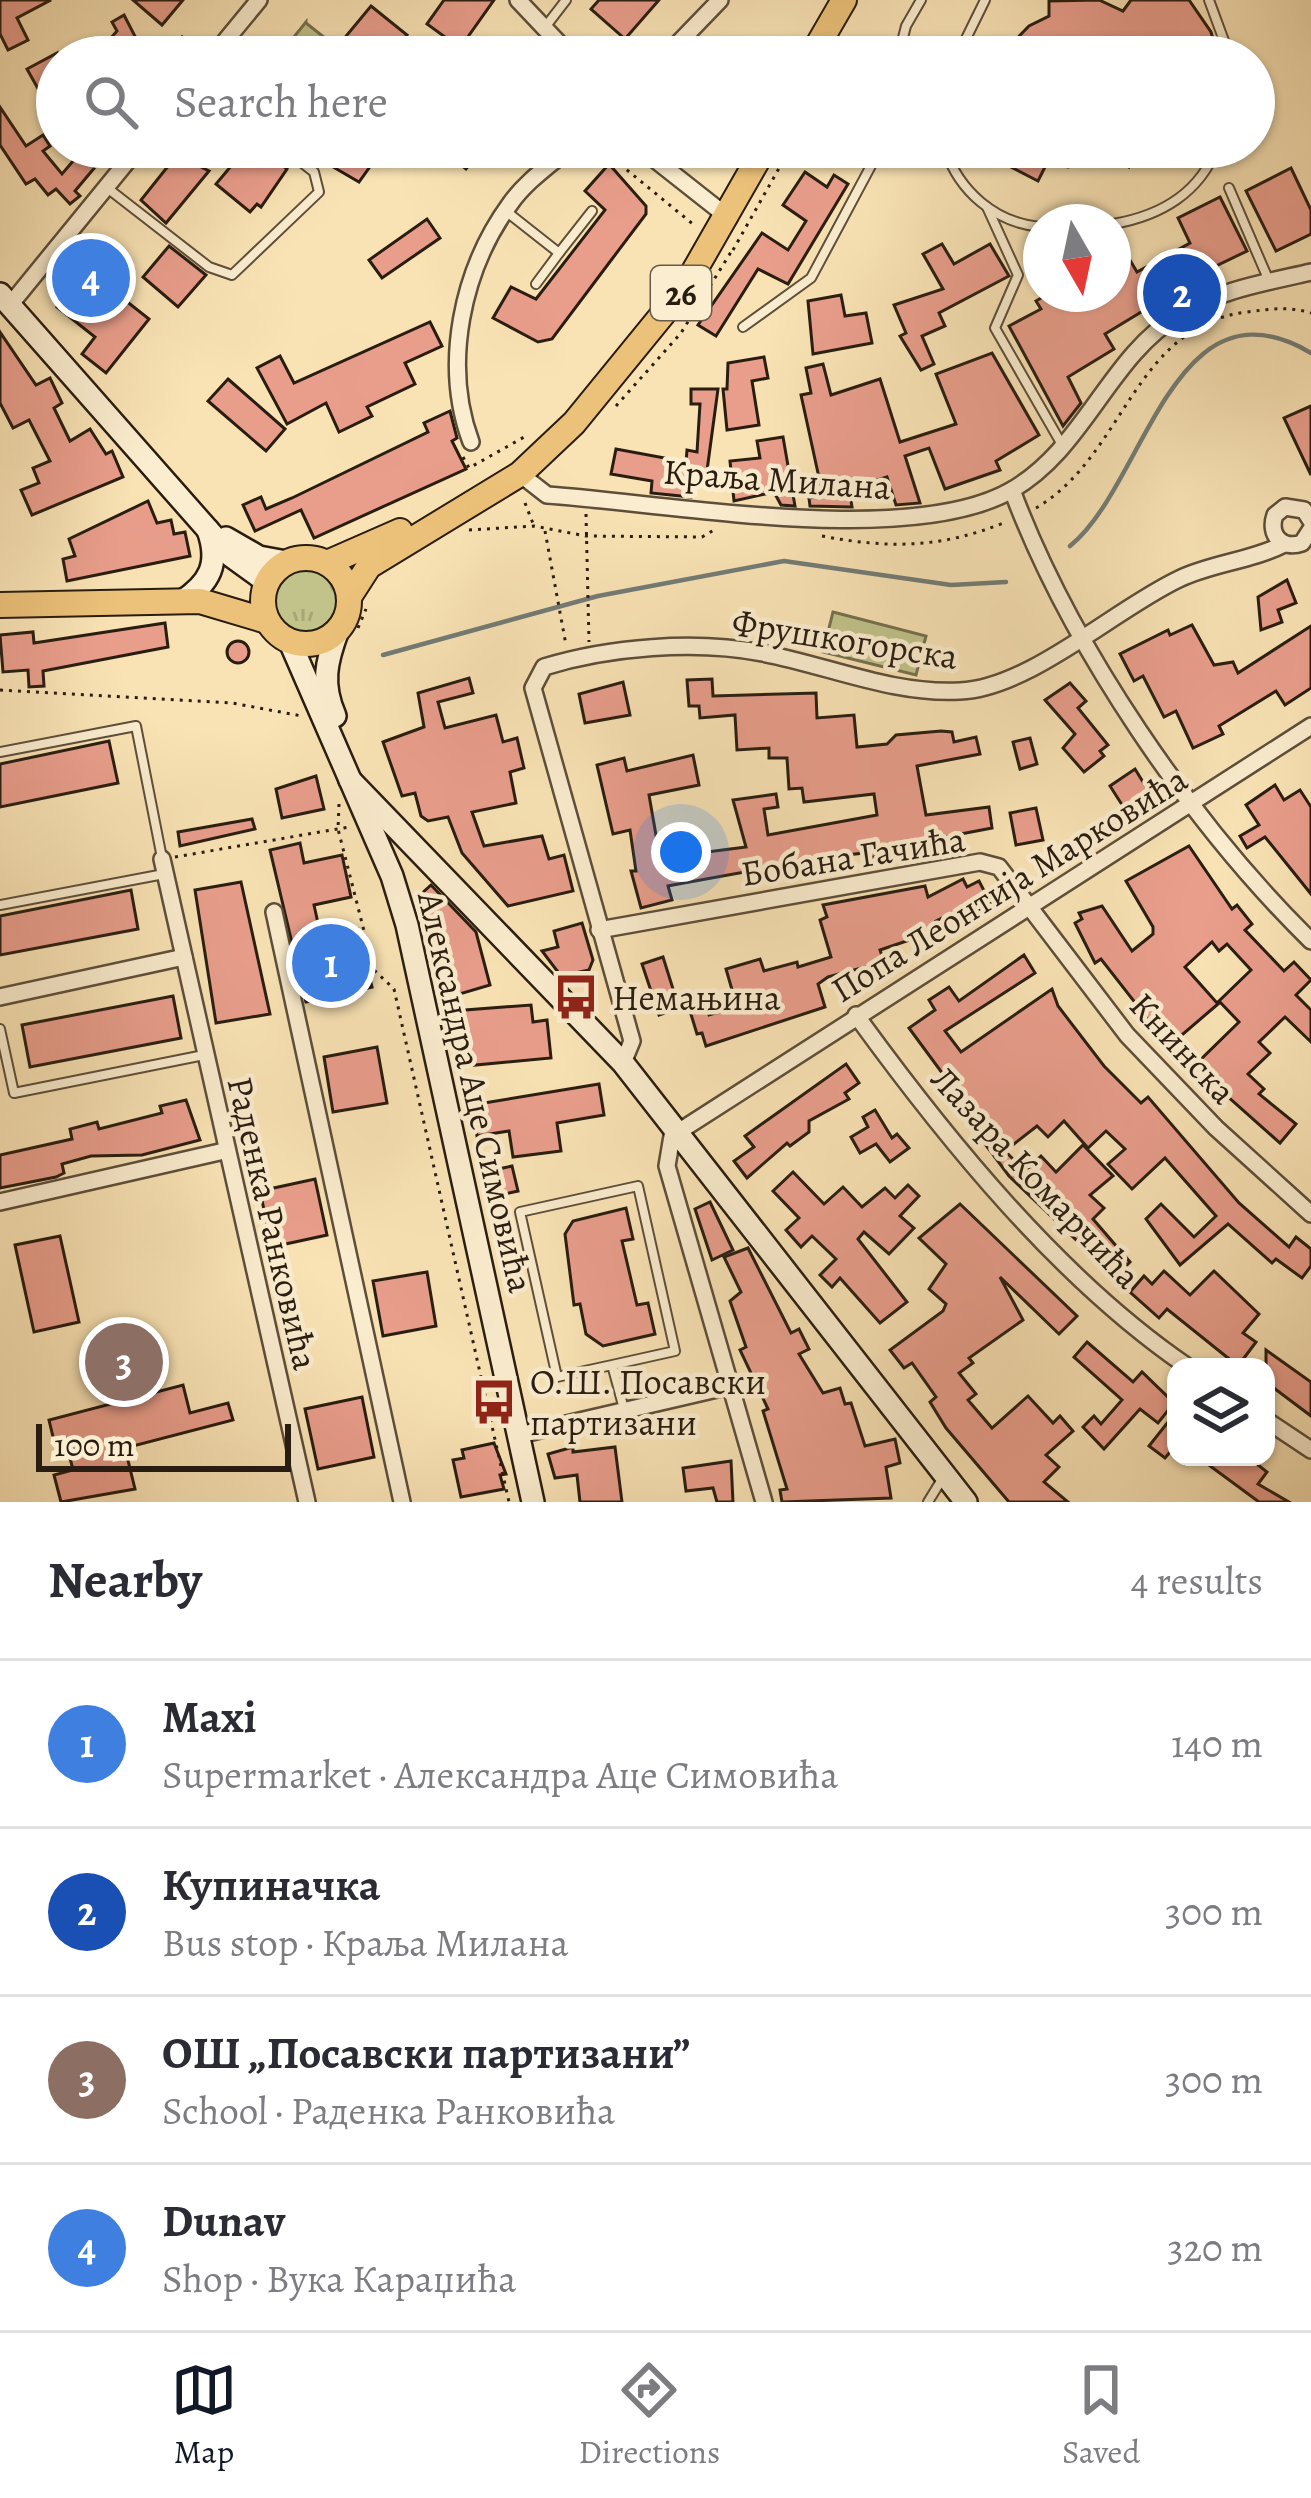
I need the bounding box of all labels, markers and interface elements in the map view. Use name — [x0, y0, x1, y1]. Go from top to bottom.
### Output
search box — [36, 36, 1275, 168]
icon: search — [78, 69, 144, 135]
text: Search here — [174, 71, 388, 133]
north arrow — [1023, 204, 1131, 312]
pin: 4 — [52, 233, 130, 323]
pin: 2 — [1143, 248, 1221, 338]
road number: 26 — [651, 266, 711, 320]
street label: Краља Милана — [662, 447, 893, 511]
street label: Фрушкогорска — [729, 597, 962, 681]
street label: Попа Леонтија Марковића — [822, 754, 1197, 1014]
street label: Бобана Гачића — [737, 814, 969, 898]
your location — [651, 822, 711, 882]
street label: Александра Аце Симовића — [406, 886, 546, 1297]
pin: 1 — [292, 918, 370, 1008]
bus stop icon: Немањина — [551, 972, 601, 1022]
place label: Немањина — [612, 973, 781, 1022]
street label: Книнска — [1119, 982, 1248, 1115]
street label: Лазара Комарчића — [920, 1055, 1152, 1299]
street label: Раденка Ранковића — [215, 1072, 331, 1375]
pin: 3 — [85, 1317, 163, 1407]
place label: О.Ш. Посавски партизани — [530, 1357, 766, 1447]
map controls — [1167, 1358, 1275, 1466]
button: layers — [1167, 1358, 1275, 1466]
bus stop icon: О.Ш. Посавски партизани — [469, 1377, 519, 1427]
scale bar — [36, 1418, 291, 1471]
text: 100 m — [54, 1422, 134, 1467]
text: Nearby — [48, 1545, 202, 1615]
text: 4 results — [1131, 1554, 1263, 1607]
text: Maxi — [162, 1686, 257, 1748]
text: 1 — [80, 1717, 94, 1770]
text: 140 m — [1171, 1717, 1263, 1770]
text: Supermarket · Александра Аце Симовића — [162, 1748, 838, 1801]
text: Купиначка — [162, 1854, 380, 1916]
text: 2 — [78, 1885, 96, 1938]
text: 300 m — [1165, 1885, 1263, 1938]
text: Bus stop · Краља Милана — [162, 1916, 569, 1969]
text: ОШ „Посавски партизани” — [162, 2022, 691, 2084]
text: 3 — [79, 2053, 95, 2106]
text: 300 m — [1165, 2053, 1263, 2106]
text: School · Раденка Ранковића — [162, 2084, 615, 2137]
text: Dunav — [162, 2190, 285, 2252]
text: 4 — [78, 2221, 96, 2274]
text: 320 m — [1167, 2221, 1263, 2274]
text: Shop · Вука Караџића — [162, 2252, 516, 2305]
tab: Map — [171, 2357, 237, 2474]
tab: Directions — [579, 2357, 720, 2474]
tab: Saved — [1062, 2357, 1140, 2474]

